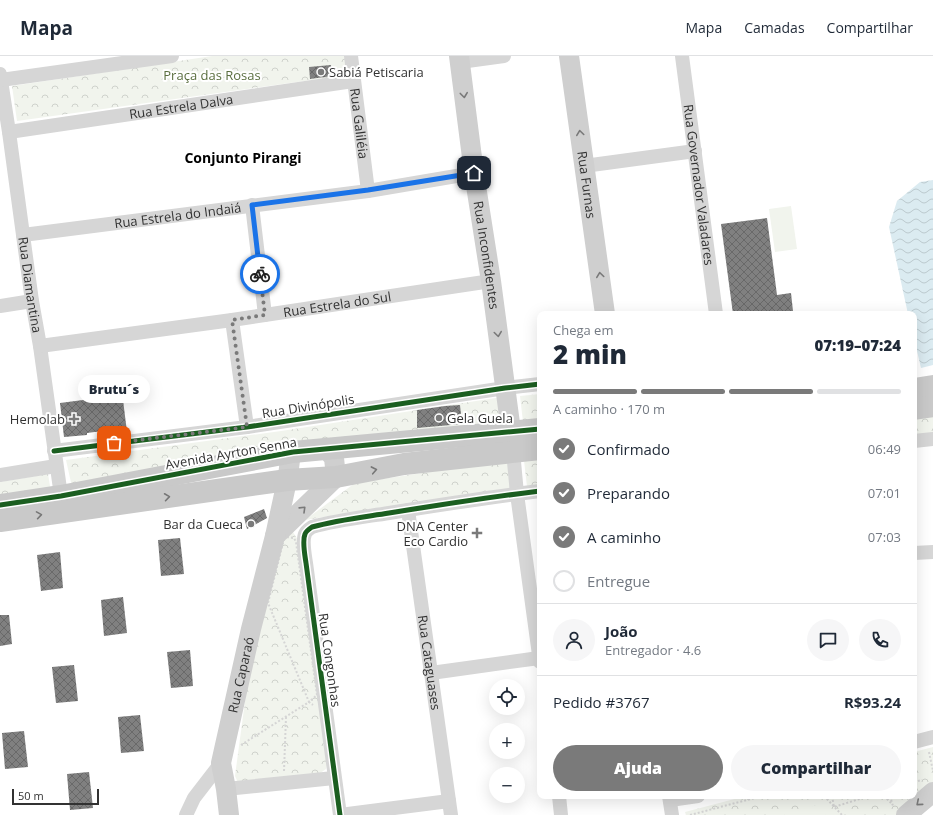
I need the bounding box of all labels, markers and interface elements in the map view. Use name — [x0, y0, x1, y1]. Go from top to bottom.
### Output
text: Mapa — [20, 15, 73, 41]
text: Mapa — [686, 18, 722, 37]
text: Camadas — [744, 18, 805, 37]
text: Compartilhar — [827, 18, 913, 37]
place label: Sabiá Petiscaria — [329, 63, 424, 81]
park label: Praça das Rosas — [163, 66, 261, 84]
marker: Sabiá Petiscaria — [316, 67, 326, 77]
street label: Rua Galiléia — [346, 87, 373, 160]
street label: Rua Estrela Dalva — [128, 90, 234, 123]
one-way arrow — [459, 92, 468, 98]
street label: Rua Governador Valadares — [679, 103, 719, 267]
one-way arrow — [576, 130, 585, 136]
district label: Conjunto Pirangi — [184, 148, 302, 167]
street label: Rua Furnas — [573, 150, 601, 220]
pin — [457, 156, 491, 190]
icon: home — [463, 162, 485, 184]
street label: Rua Estrela do Indaiá — [113, 198, 242, 232]
street label: Rua Inconfidentes — [470, 200, 504, 310]
street label: Rua Diamantina — [14, 236, 47, 334]
courier — [240, 254, 280, 294]
icon: bike — [249, 263, 271, 285]
one-way arrow — [596, 272, 605, 278]
street label: Rua Estrela do Sul — [282, 287, 392, 321]
text: Chega em — [553, 321, 613, 339]
one-way arrow — [493, 331, 502, 337]
text: 07:19–07:24 — [815, 335, 901, 355]
text: 2 min — [553, 336, 627, 372]
callout: Brutu´s — [78, 375, 150, 403]
text: Brutu´s — [89, 380, 139, 398]
street label: Rua Divinópolis — [260, 390, 356, 422]
text: A caminho · 170 m — [553, 400, 665, 418]
place label: Gela Guela — [447, 409, 513, 427]
place label: Hemolab — [10, 410, 65, 428]
marker: Hemolab — [68, 413, 80, 425]
marker: Gela Guela — [434, 413, 444, 423]
pin — [97, 426, 131, 460]
icon: bag — [103, 432, 125, 454]
street label: Avenida Ayrton Senna — [164, 433, 298, 473]
icon: check — [553, 438, 575, 460]
text: Confirmado — [587, 439, 670, 459]
text: 06:49 — [868, 440, 901, 458]
one-way arrow — [371, 466, 378, 475]
icon: check — [553, 482, 575, 504]
text: Preparando — [587, 483, 670, 503]
text: 07:01 — [868, 484, 901, 502]
one-way arrow — [164, 493, 170, 502]
one-way arrow — [298, 506, 306, 514]
one-way arrow — [35, 511, 42, 520]
place label: Bar da Cueca — [163, 515, 243, 533]
place label: DNA Center Eco Cardio — [396, 517, 469, 550]
marker: Bar da Cueca — [246, 519, 256, 529]
icon: check — [553, 526, 575, 548]
marker: DNA Center Eco Cardio — [471, 527, 483, 539]
text: A caminho — [587, 527, 661, 547]
text: 07:03 — [868, 528, 901, 546]
text: Entregue — [587, 571, 650, 591]
street label: Rua Congonhas — [314, 612, 346, 708]
street label: Rua Cataguases — [414, 614, 445, 711]
button: person — [553, 619, 595, 661]
button: chat — [807, 619, 849, 661]
button: phone — [859, 619, 901, 661]
text: João — [605, 621, 638, 641]
street label: Rua Caparaó — [223, 635, 258, 715]
text: Entregador · 4.6 — [605, 641, 701, 659]
map controls — [489, 679, 525, 803]
button: locate — [489, 679, 525, 715]
text: Pedido #3767 — [553, 692, 650, 712]
text: R$93.24 — [844, 692, 901, 712]
button: + — [489, 723, 525, 759]
button: Ajuda — [553, 745, 723, 791]
button: Compartilhar — [731, 745, 901, 791]
button: − — [489, 767, 525, 803]
scale bar — [12, 787, 99, 806]
text: 50 m — [18, 788, 44, 803]
one-way arrow — [917, 799, 924, 806]

